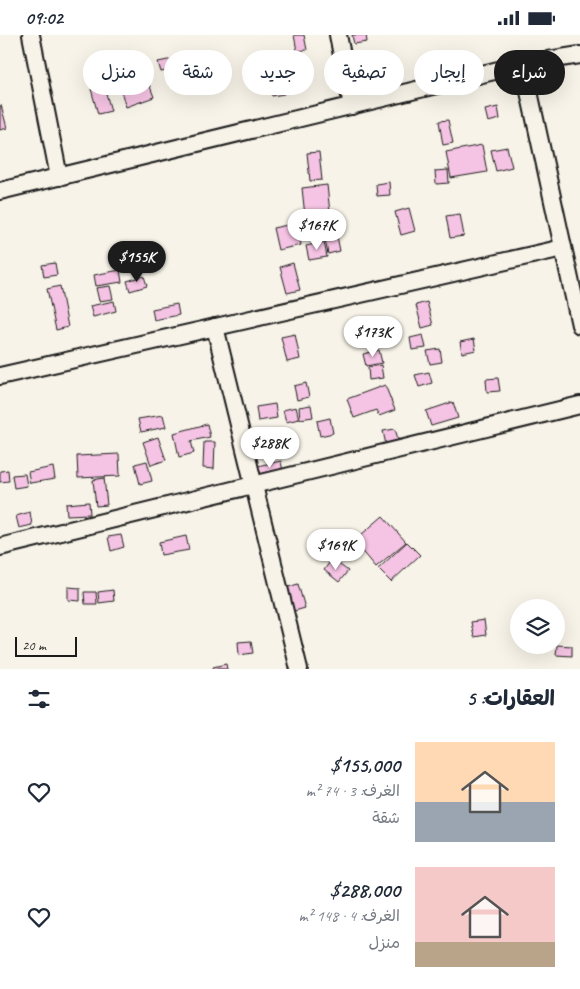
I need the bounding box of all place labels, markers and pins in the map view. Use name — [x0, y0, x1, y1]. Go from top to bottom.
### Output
pin: $167K — [282, 209, 352, 251]
pin: $155K — [102, 241, 172, 283]
pin: $173K — [338, 315, 408, 358]
pin: $288K — [235, 427, 305, 469]
pin: $169K — [301, 529, 371, 571]

